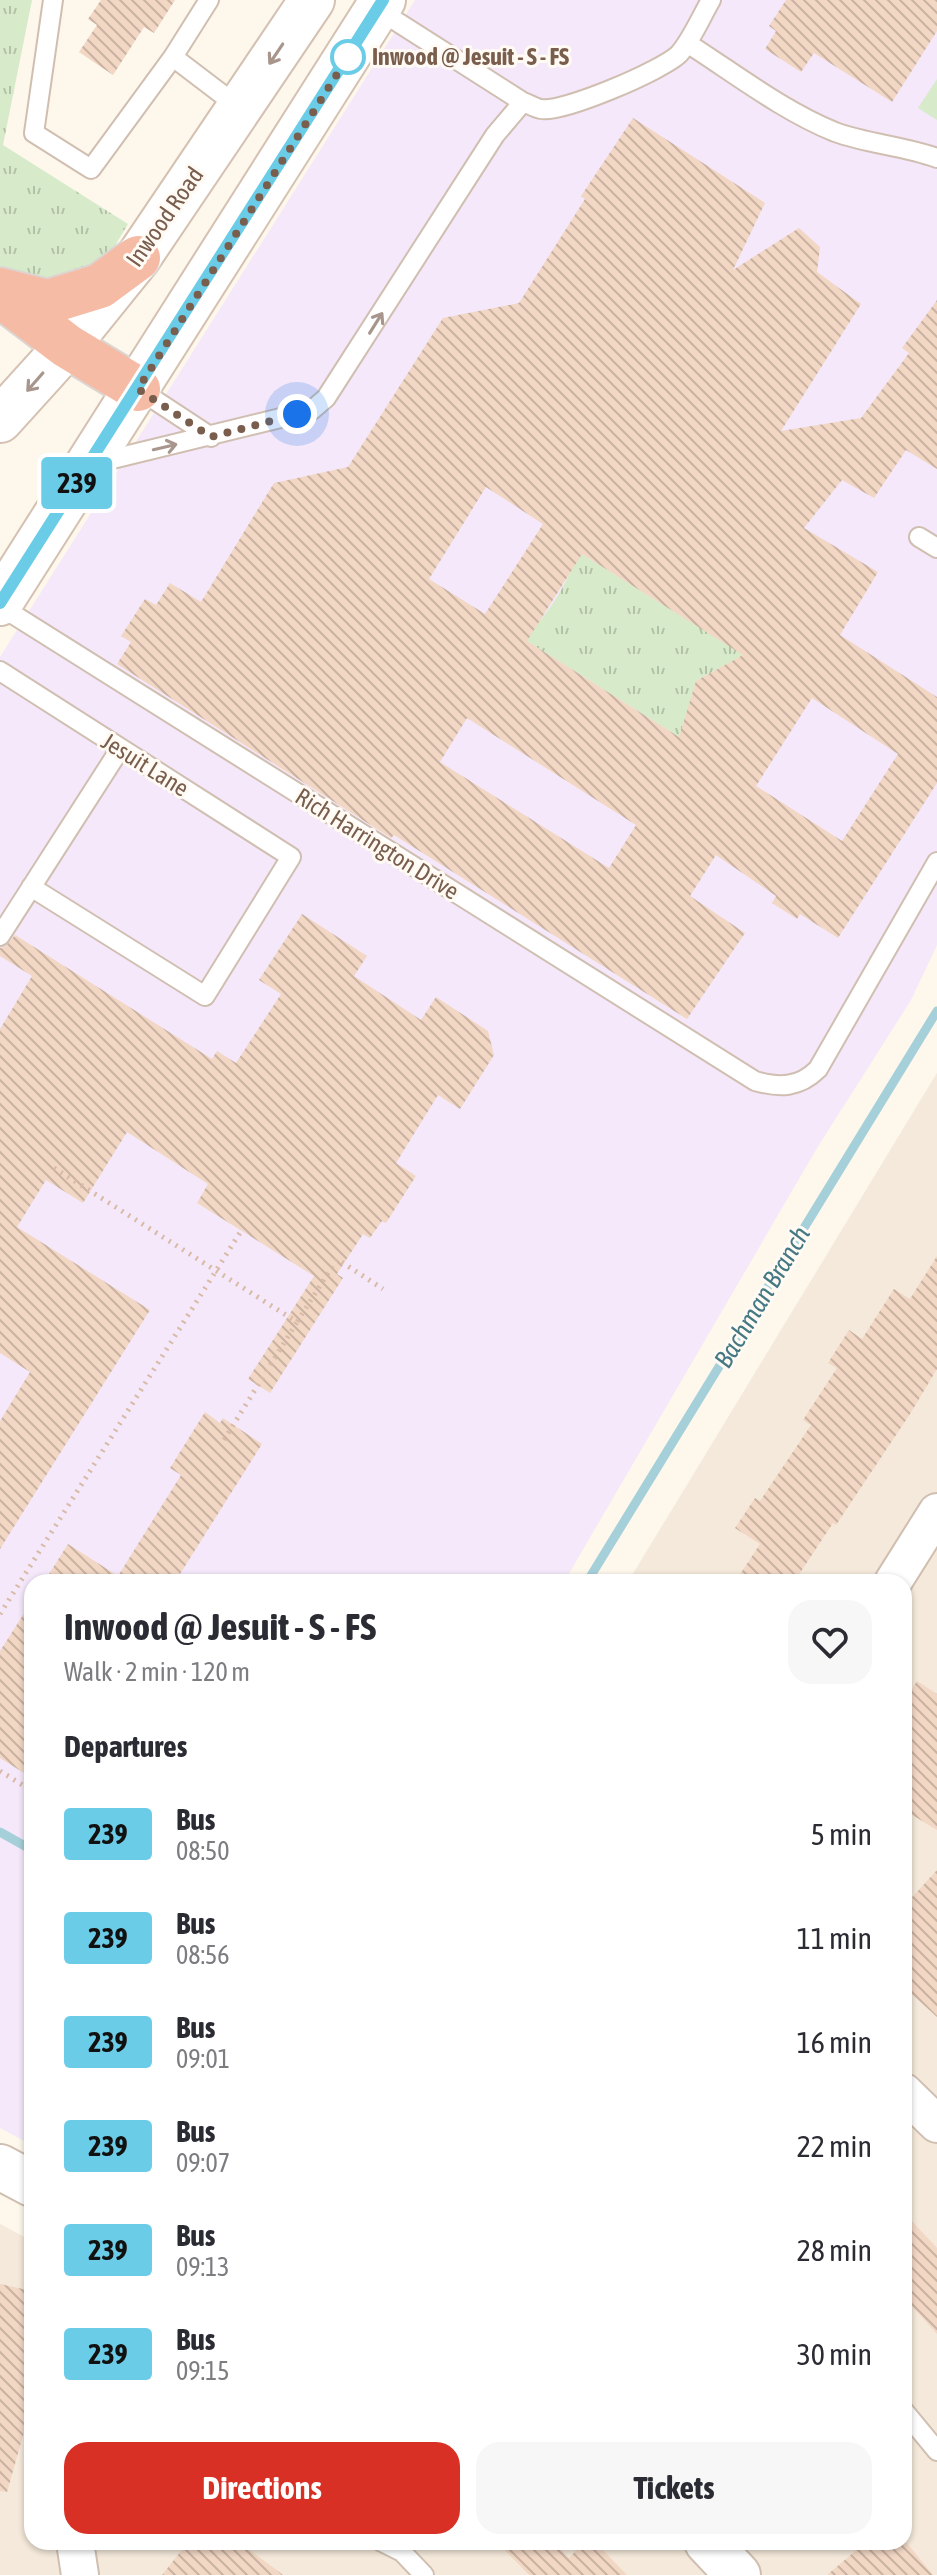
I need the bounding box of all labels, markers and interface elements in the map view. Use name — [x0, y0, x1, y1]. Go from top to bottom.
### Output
marker: Inwood @ Jesuit - S - FS — [331, 40, 365, 74]
one-way arrow — [268, 42, 284, 64]
place label: Inwood @ Jesuit - S - FS — [372, 43, 569, 70]
street label: Inwood Road — [121, 162, 209, 272]
one-way arrow — [368, 312, 384, 335]
one-way arrow — [26, 372, 44, 392]
your location — [277, 394, 317, 434]
one-way arrow — [152, 439, 177, 454]
line badge: 239 — [31, 457, 123, 509]
text: 239 — [57, 467, 97, 499]
street label: Jesuit Lane — [97, 727, 194, 802]
street label: Rich Harrington Drive — [291, 782, 464, 905]
water label: Bachman Branch — [708, 1220, 816, 1373]
button: heart — [788, 1600, 872, 1684]
text: Inwood @ Jesuit - S - FS — [64, 1605, 376, 1648]
text: Walk · 2 min · 120 m — [64, 1657, 250, 1687]
text: Departures — [64, 1729, 187, 1763]
text: Bus — [176, 1802, 215, 1836]
text: 5 min — [811, 1817, 872, 1851]
text: 239 — [88, 1818, 128, 1850]
text: 08:50 — [176, 1836, 230, 1866]
text: Bus — [176, 1906, 215, 1940]
text: 11 min — [797, 1921, 872, 1955]
text: 239 — [88, 1922, 128, 1954]
text: 08:56 — [176, 1940, 230, 1970]
text: Bus — [176, 2010, 215, 2044]
text: 16 min — [797, 2025, 872, 2059]
text: 239 — [88, 2026, 128, 2058]
text: 09:01 — [176, 2044, 230, 2074]
text: Bus — [176, 2114, 215, 2148]
text: 22 min — [797, 2129, 872, 2163]
text: 239 — [88, 2130, 128, 2162]
text: 09:07 — [176, 2148, 230, 2178]
text: Bus — [176, 2218, 215, 2252]
text: 28 min — [797, 2233, 872, 2267]
text: 239 — [88, 2234, 128, 2266]
text: 09:13 — [176, 2252, 230, 2282]
text: Bus — [176, 2322, 215, 2356]
text: 30 min — [797, 2337, 872, 2371]
text: 239 — [88, 2338, 128, 2370]
text: 09:15 — [176, 2356, 230, 2386]
button: Directions — [64, 2442, 460, 2534]
button: Tickets — [476, 2442, 872, 2534]

